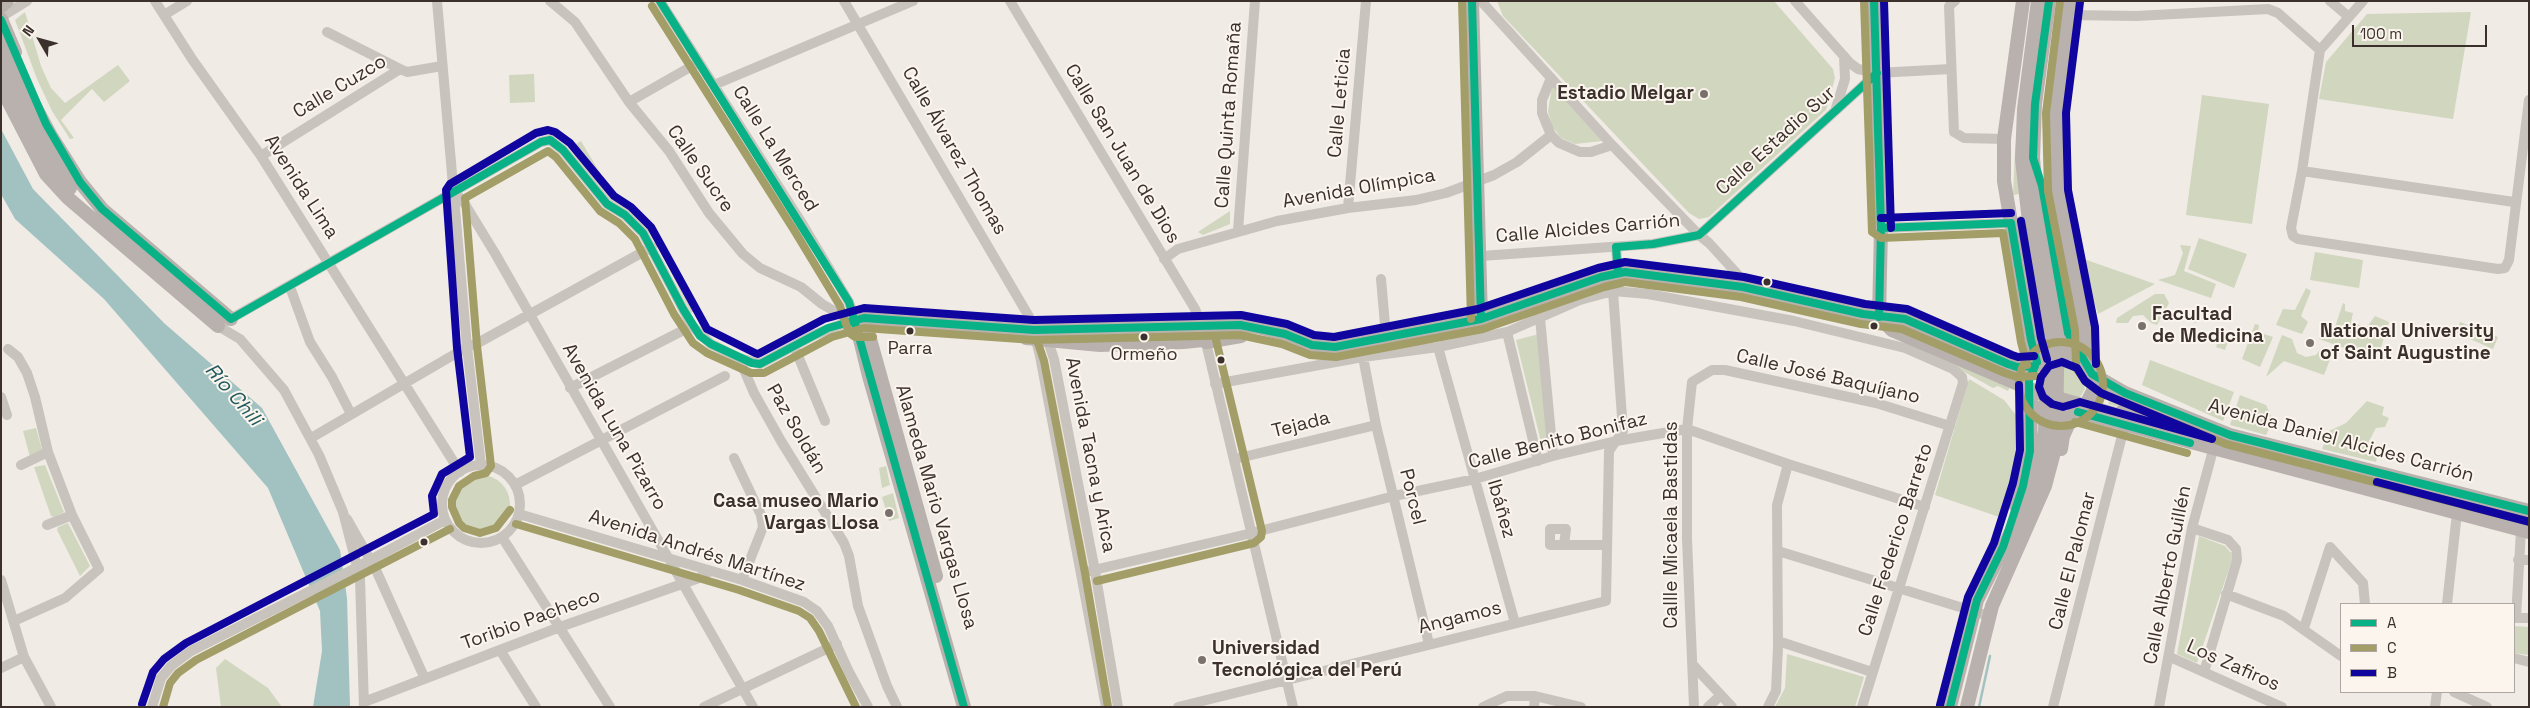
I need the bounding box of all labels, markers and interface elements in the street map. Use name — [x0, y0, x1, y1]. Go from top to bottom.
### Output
north arrow — [15, 15, 65, 65]
scale bar — [2355, 15, 2490, 47]
street label: Calle Quinta Romaña — [1211, 21, 1247, 209]
text: N — [18, 22, 38, 40]
text: 100 m — [2360, 24, 2402, 43]
street label: Calle Leticia — [1324, 47, 1356, 159]
street label: Calle Cuzco — [289, 50, 391, 124]
street label: Calle San Juan de Dios — [1059, 60, 1185, 248]
street label: Calle Álvarez Thomas — [897, 63, 1011, 239]
street label: Calle La Merced — [727, 82, 823, 216]
street label: Calle Estadio Sur — [1712, 82, 1840, 200]
place label: Estadio Melgar — [1557, 83, 1694, 105]
marker: Estadio Melgar — [1698, 88, 1710, 100]
street label: Calle Sucre — [662, 121, 738, 217]
street label: Avenida Lima — [259, 131, 343, 243]
street label: Avenida Olímpica — [1281, 164, 1437, 214]
street label: Calle Alcides Carrión — [1495, 210, 1681, 248]
unlabelled marker — [1762, 277, 1772, 287]
place label: Facultad de Medicina — [2152, 304, 2264, 348]
marker: Facultad de Medicina — [2136, 320, 2148, 332]
unlabelled marker — [1869, 321, 1879, 331]
place label: National University of Saint Augustine — [2320, 321, 2494, 365]
marker: Parra — [905, 326, 915, 336]
marker: Ormeño — [1139, 332, 1149, 342]
marker: National University of Saint Augustine — [2304, 337, 2316, 349]
place label: Parra — [888, 338, 932, 360]
street label: Avenida Luna Pizarro — [557, 339, 671, 515]
place label: Ormeño — [1110, 344, 1178, 366]
street label: Calle José Baquíjano — [1734, 345, 1922, 409]
street label: Avenida Tacna y Arica — [1060, 355, 1120, 555]
unlabelled marker — [1216, 355, 1226, 365]
water label: Río Chili — [199, 359, 267, 431]
street label: Paz Soldán — [761, 380, 831, 478]
street label: Alameda Mario Vargas Llosa — [890, 382, 982, 632]
street label: Avenida Daniel Alcides Carrión — [2206, 395, 2476, 487]
street label: Tejada — [1270, 407, 1332, 443]
street label: Calle Benito Bonifaz — [1466, 408, 1650, 474]
street label: Callle Micaela Bastidas — [1661, 421, 1683, 629]
street label: Calle Federico Barreto — [1854, 441, 1938, 639]
street label: Porcel — [1394, 467, 1430, 527]
street label: Ibáñez — [1482, 477, 1520, 541]
street label: Calle Alberto Guillén — [2139, 484, 2197, 666]
street label: Calle El Palomar — [2045, 489, 2101, 633]
place label: Casa museo Mario Vargas Llosa — [713, 491, 879, 535]
street label: Avenida Andrés Martínez — [586, 505, 808, 597]
marker: Casa museo Mario Vargas Llosa — [883, 507, 895, 519]
unlabelled marker — [419, 537, 429, 547]
street label: Toribio Pacheco — [459, 584, 603, 656]
street label: Angamos — [1416, 597, 1504, 639]
legend — [2340, 603, 2515, 693]
text: A — [2387, 613, 2396, 632]
street label: Los Zafiros — [2183, 635, 2283, 697]
place label: Universidad Tecnológica del Perú — [1212, 638, 1402, 682]
text: C — [2387, 638, 2397, 657]
marker: Universidad Tecnológica del Perú — [1196, 654, 1208, 666]
text: B — [2387, 663, 2397, 682]

